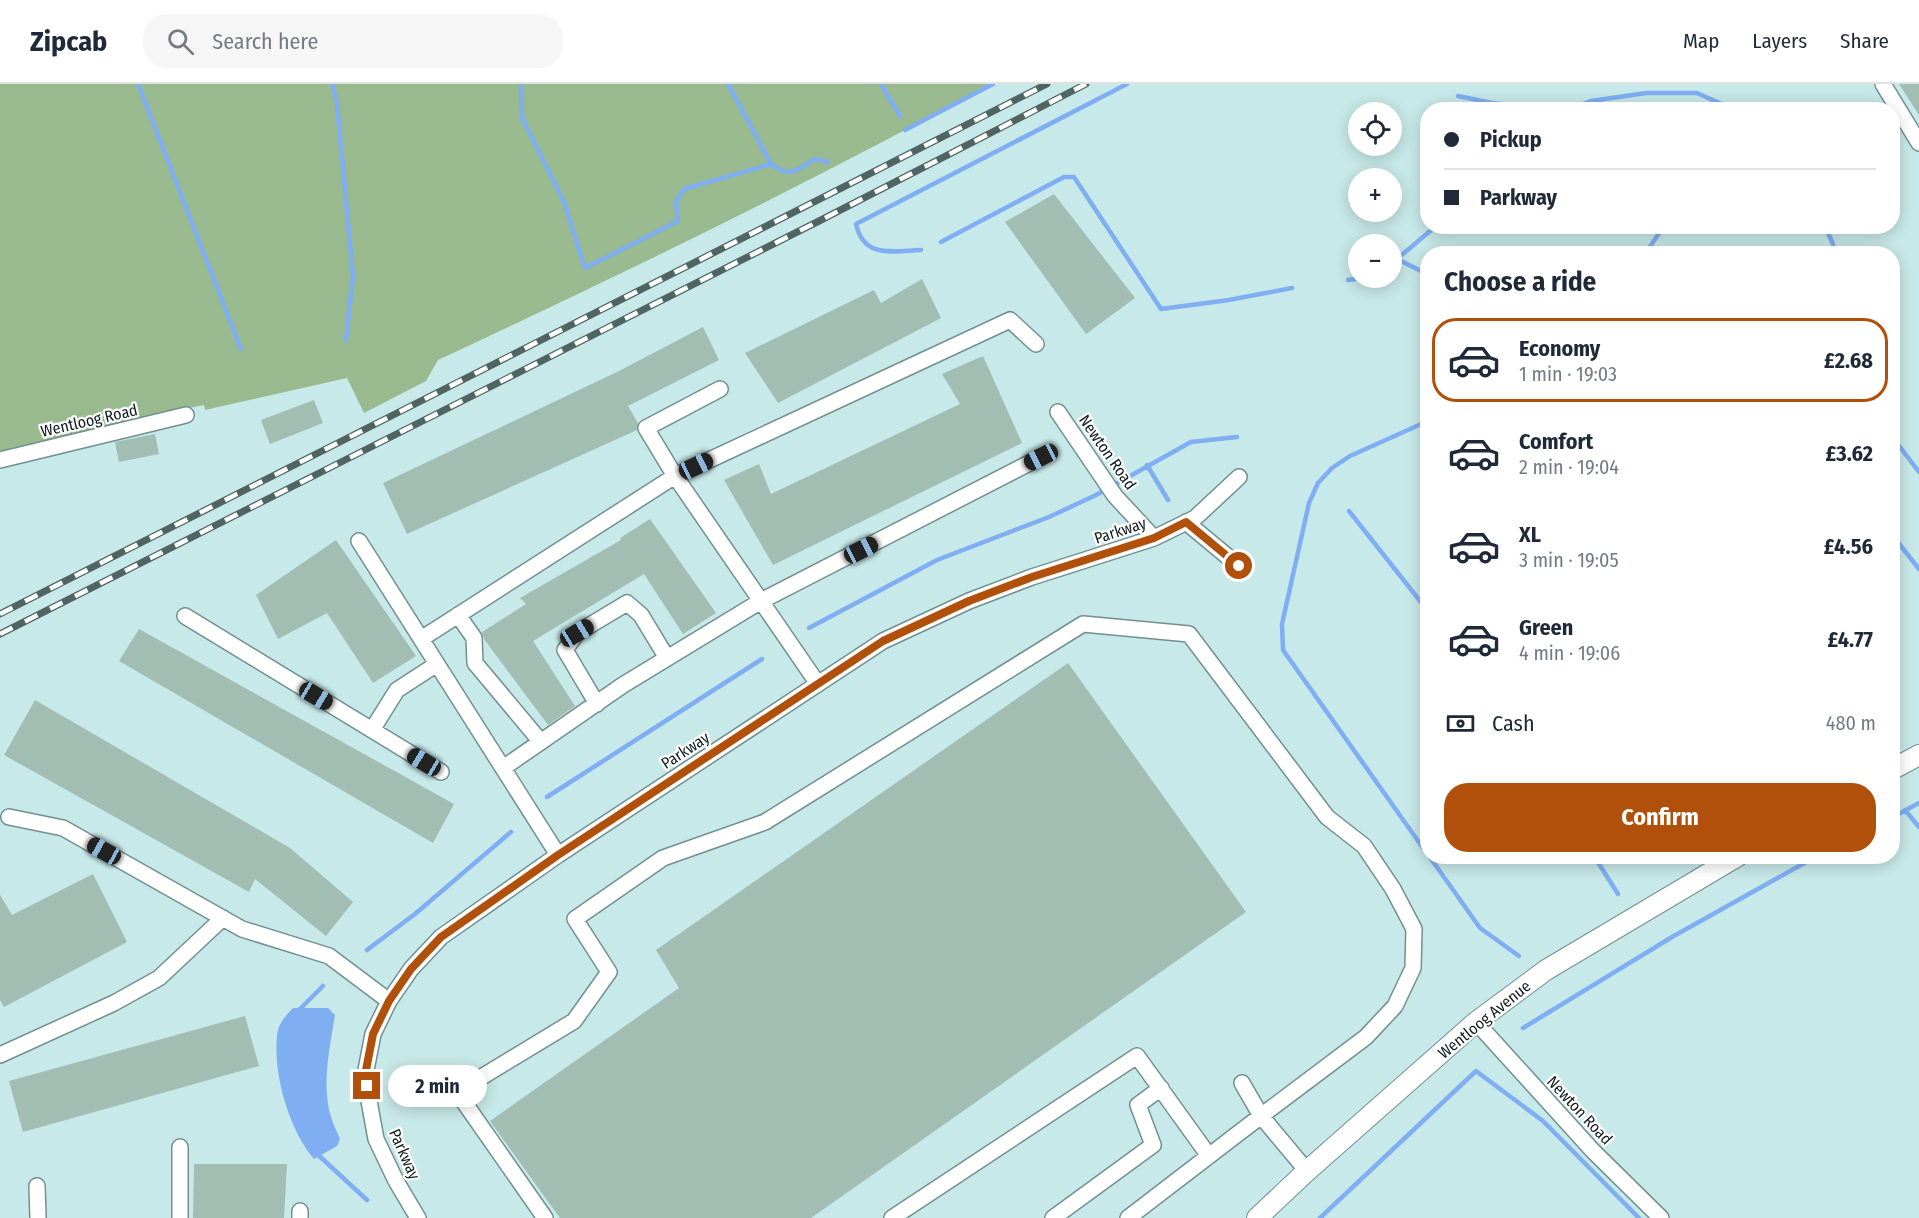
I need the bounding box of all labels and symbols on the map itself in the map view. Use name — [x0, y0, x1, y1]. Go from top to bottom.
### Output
street label: Wentloog Road — [39, 400, 139, 441]
street label: Newton Road — [1075, 411, 1140, 493]
car — [1021, 441, 1061, 473]
car — [676, 450, 716, 482]
street label: Parkway — [1092, 513, 1149, 548]
car — [841, 534, 881, 566]
route start — [1225, 552, 1252, 579]
car — [557, 616, 597, 650]
car — [296, 679, 336, 713]
street label: Parkway — [658, 727, 714, 773]
car — [404, 745, 444, 779]
car — [84, 834, 124, 868]
street label: Wentloog Avenue — [1434, 976, 1534, 1063]
callout: 2 min — [388, 1065, 487, 1107]
route end — [353, 1072, 380, 1099]
street label: Newton Road — [1543, 1072, 1616, 1149]
street label: Parkway — [385, 1126, 424, 1183]

